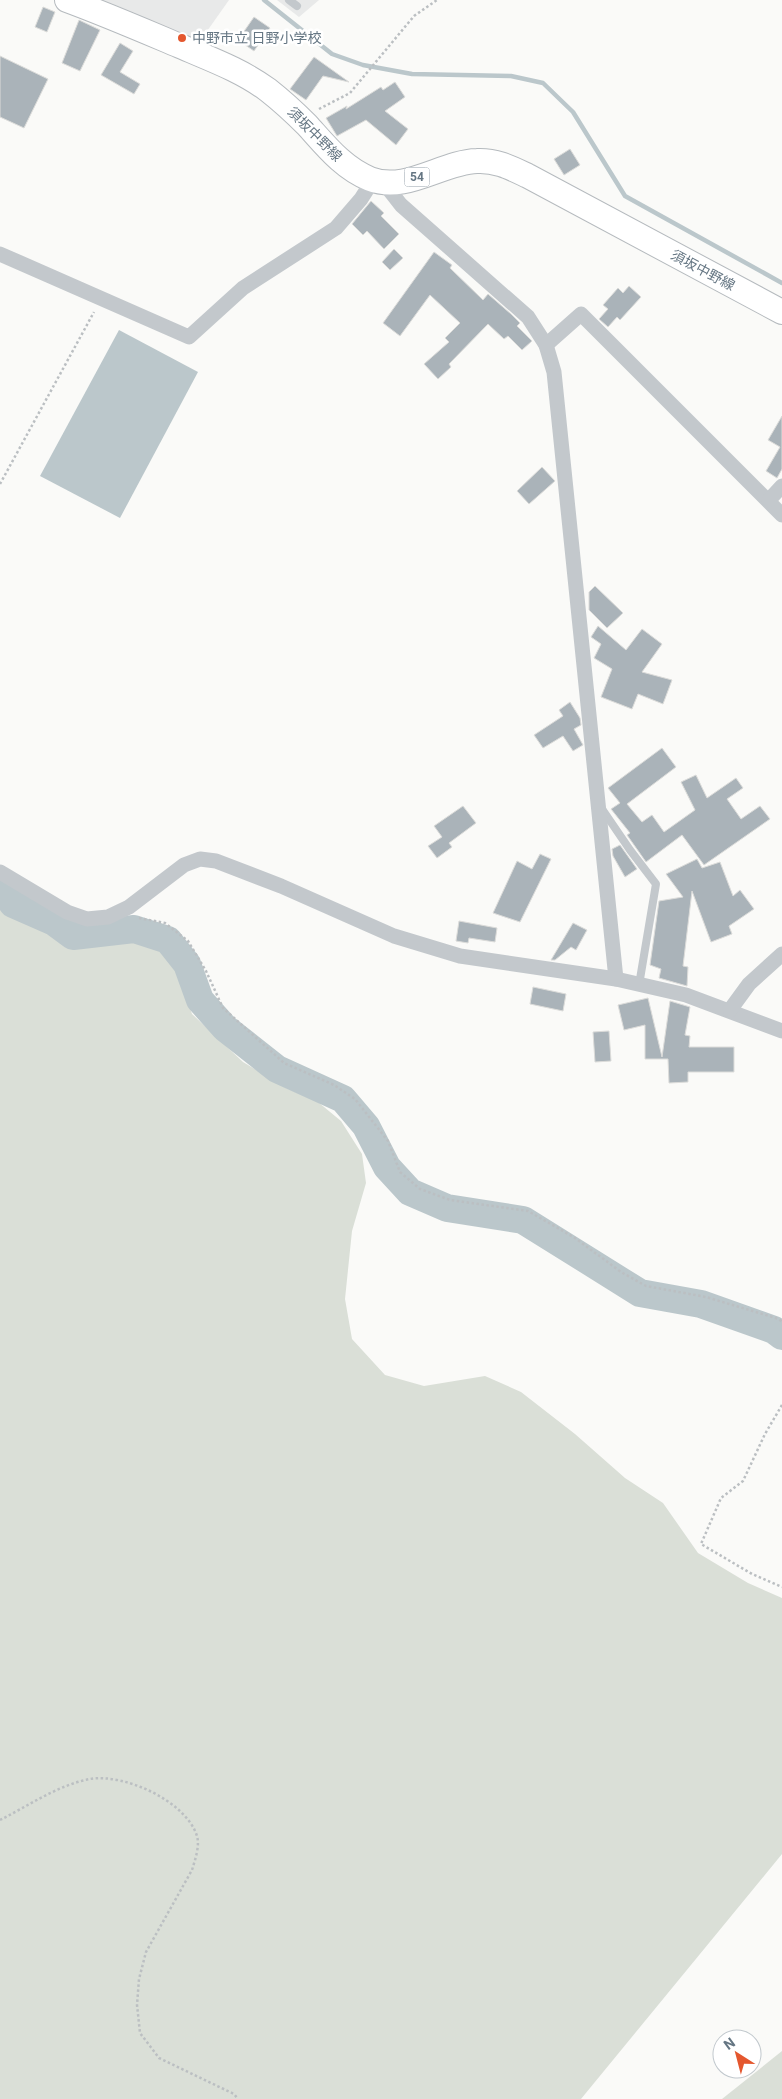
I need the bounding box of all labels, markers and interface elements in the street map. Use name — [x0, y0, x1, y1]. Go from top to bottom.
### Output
place label: 中野市立 日野小学校 — [192, 30, 321, 46]
marker: 中野市立 日野小学校 — [176, 32, 188, 44]
street label: 須坂中野線 — [285, 104, 345, 164]
road number: 54 — [404, 168, 430, 186]
street label: 須坂中野線 — [668, 247, 738, 293]
north arrow — [712, 2029, 762, 2079]
text: N — [721, 2034, 738, 2053]

